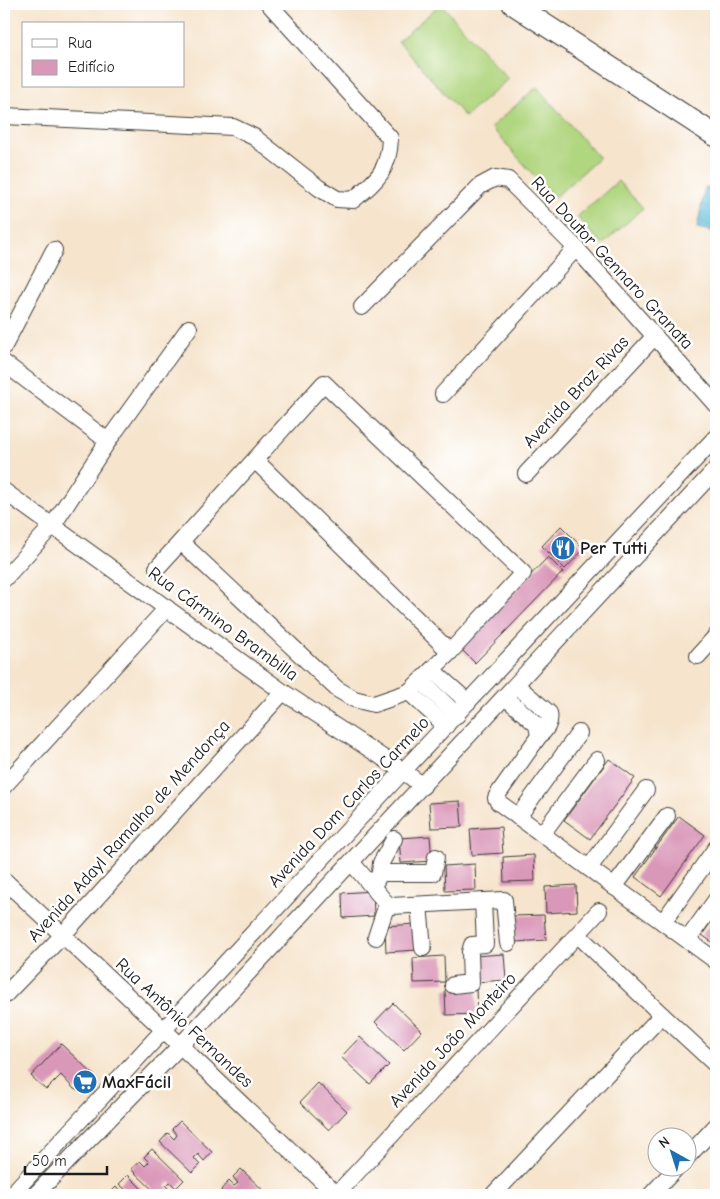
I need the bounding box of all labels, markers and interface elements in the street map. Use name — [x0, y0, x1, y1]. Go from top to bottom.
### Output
legend — [22, 22, 185, 88]
text: Rua — [68, 34, 92, 52]
text: Edifício — [68, 58, 115, 76]
street label: Rua Doutor Gennaro Granata — [527, 172, 697, 354]
street label: Avenida Braz Rivas — [519, 332, 633, 452]
restaurant icon: Per Tutti — [550, 535, 576, 561]
place label: Per Tutti — [580, 538, 647, 559]
street label: Rua Cármino Brambilla — [144, 563, 302, 685]
street label: Avenida Dom Carlos Carmelo — [264, 712, 434, 892]
street label: Avenida Adayl Ramalho de Mendonça — [24, 716, 234, 946]
street label: Rua Antônio Fernandes — [111, 954, 257, 1092]
street label: Avenida João Monteiro — [385, 968, 521, 1112]
supermarket icon: MaxFácil — [72, 1069, 98, 1095]
place label: MaxFácil — [102, 1072, 171, 1093]
north arrow — [648, 1126, 698, 1176]
text: N — [655, 1133, 673, 1152]
scale bar — [25, 1144, 108, 1176]
text: 50 m — [32, 1152, 67, 1170]

